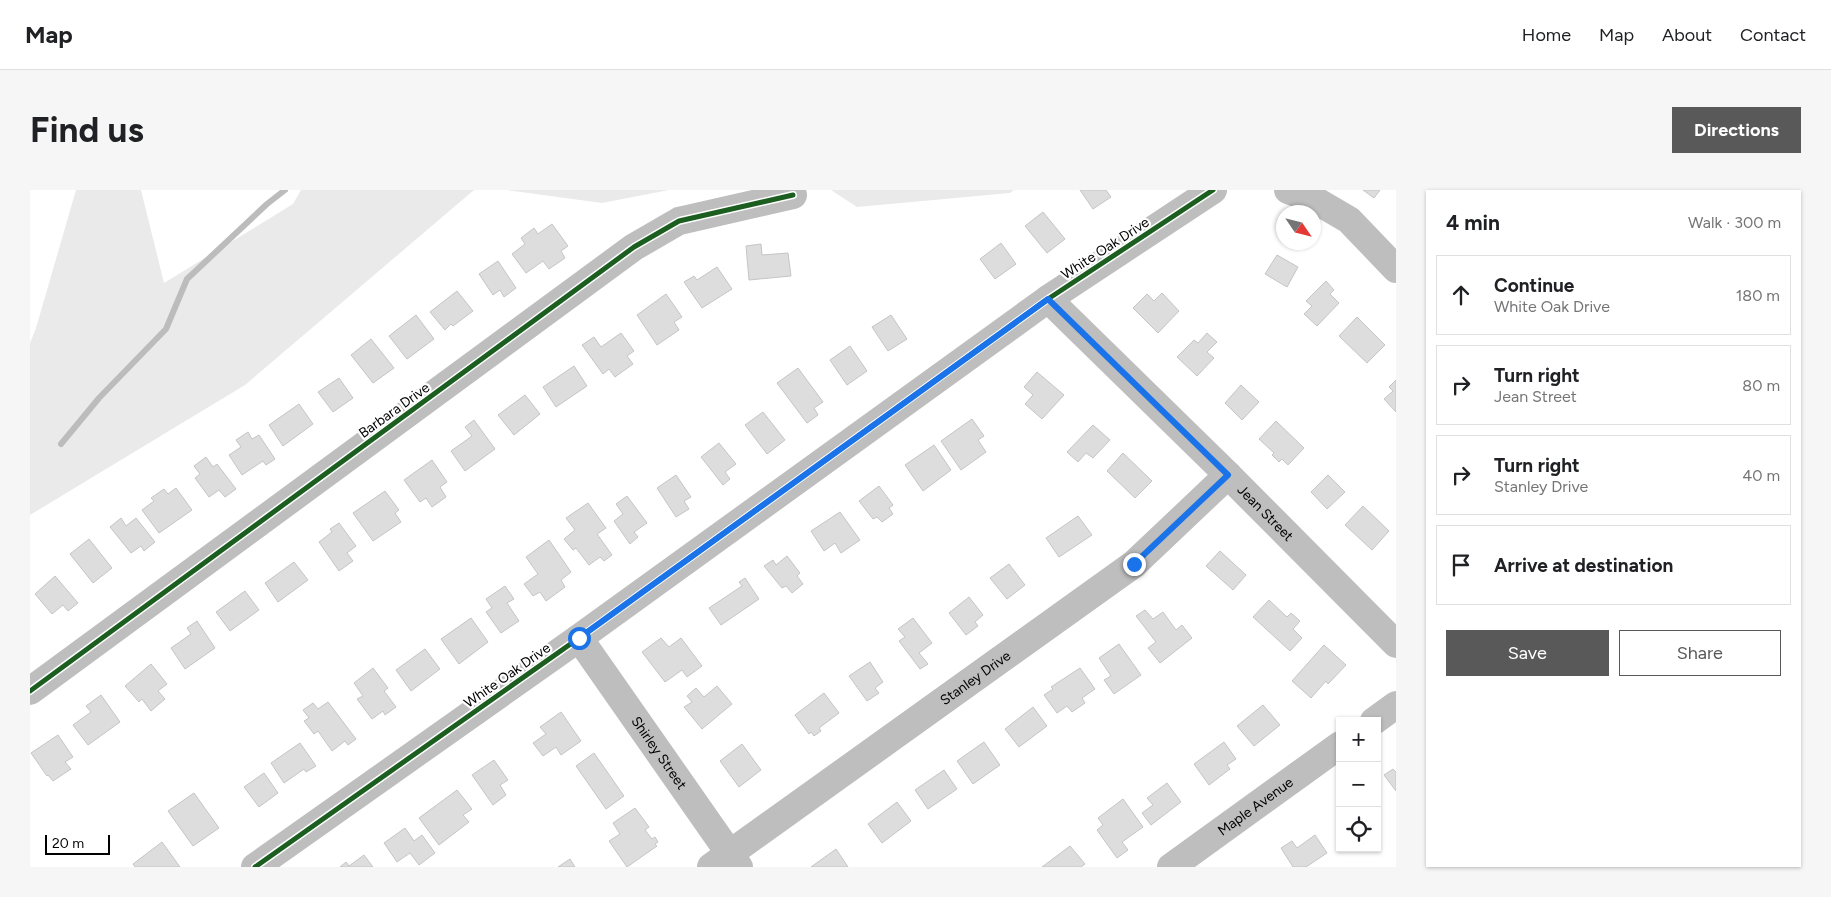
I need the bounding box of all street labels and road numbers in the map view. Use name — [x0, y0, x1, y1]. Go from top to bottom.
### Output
street label: White Oak Drive — [1058, 213, 1153, 283]
street label: Barbara Drive — [356, 379, 433, 442]
street label: Jean Street — [1234, 481, 1297, 545]
street label: White Oak Drive — [461, 639, 554, 711]
street label: Stanley Drive — [937, 647, 1014, 709]
street label: Shirley Street — [627, 713, 690, 793]
street label: Maple Avenue — [1215, 773, 1297, 839]

